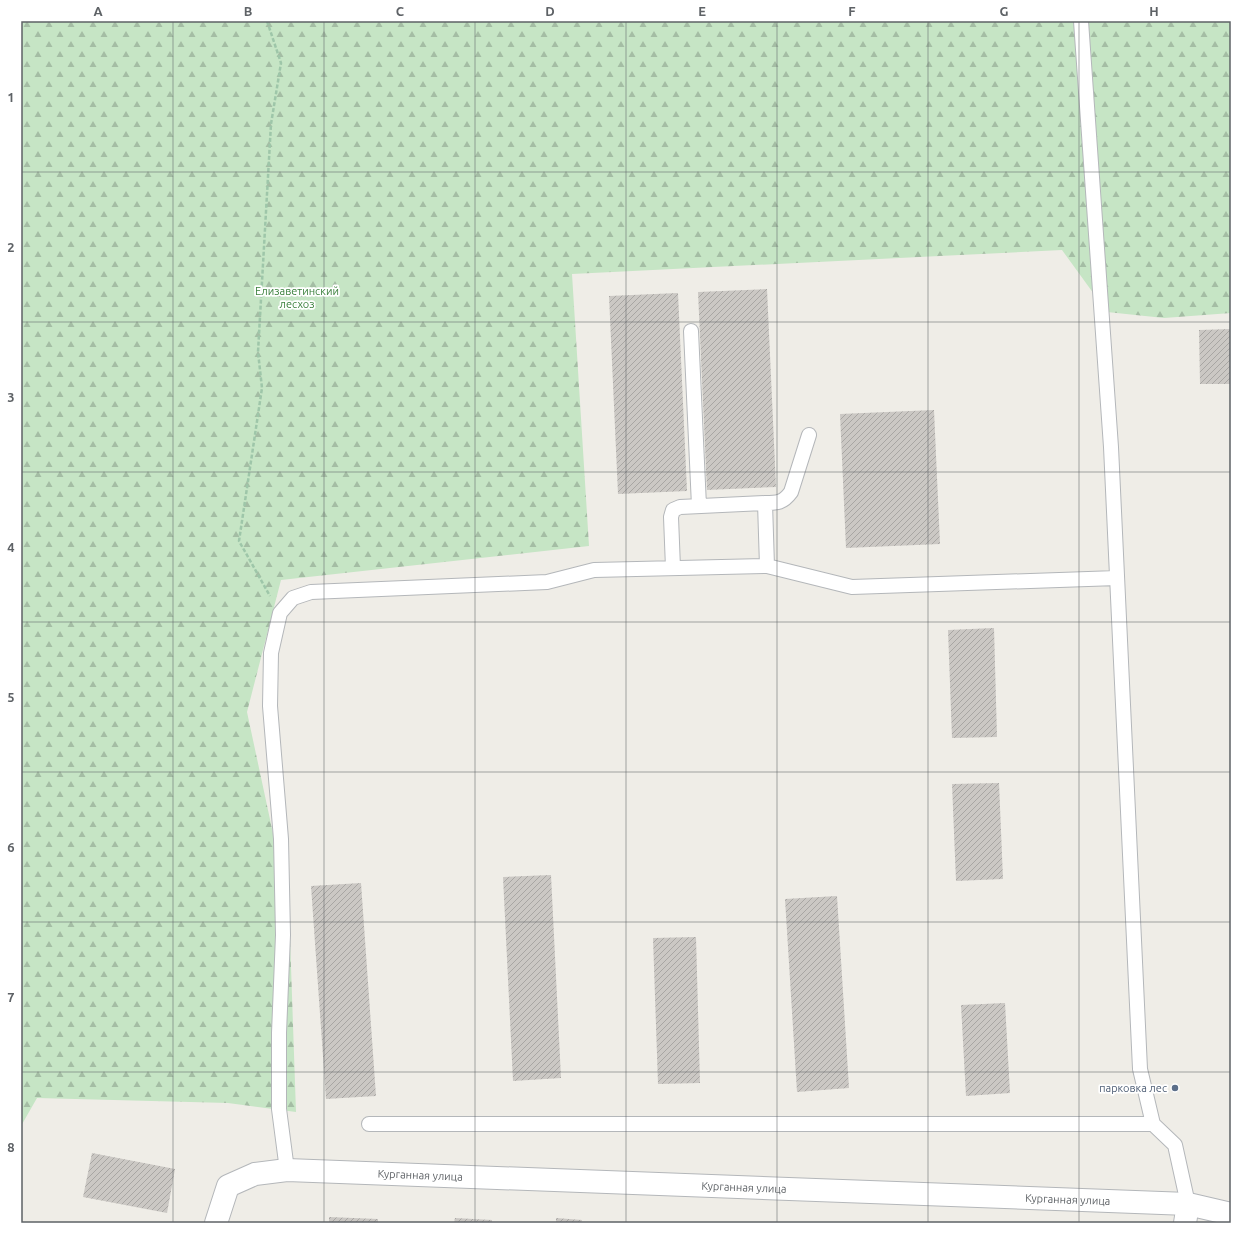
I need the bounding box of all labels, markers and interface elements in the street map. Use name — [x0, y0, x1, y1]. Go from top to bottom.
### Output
text: A — [93, 4, 103, 18]
text: B — [244, 4, 253, 18]
text: C — [396, 4, 405, 18]
text: D — [545, 4, 555, 18]
text: E — [698, 4, 706, 18]
text: F — [848, 4, 856, 18]
text: G — [1000, 4, 1009, 18]
text: H — [1149, 4, 1159, 18]
text: 1 — [7, 90, 15, 104]
text: 2 — [7, 240, 15, 254]
park label: Елизаветинский лесхоз — [255, 285, 339, 310]
text: 3 — [7, 390, 15, 404]
text: 4 — [7, 540, 15, 554]
text: 5 — [7, 690, 15, 704]
text: 6 — [7, 840, 15, 854]
text: 7 — [7, 990, 15, 1004]
place label: парковка лес — [1099, 1082, 1167, 1094]
marker: парковка лес — [1170, 1083, 1180, 1093]
text: 8 — [7, 1140, 15, 1154]
street label: Курганная улица — [377, 1167, 463, 1183]
street label: Курганная улица — [701, 1180, 787, 1195]
street label: Курганная улица — [1025, 1192, 1111, 1207]

